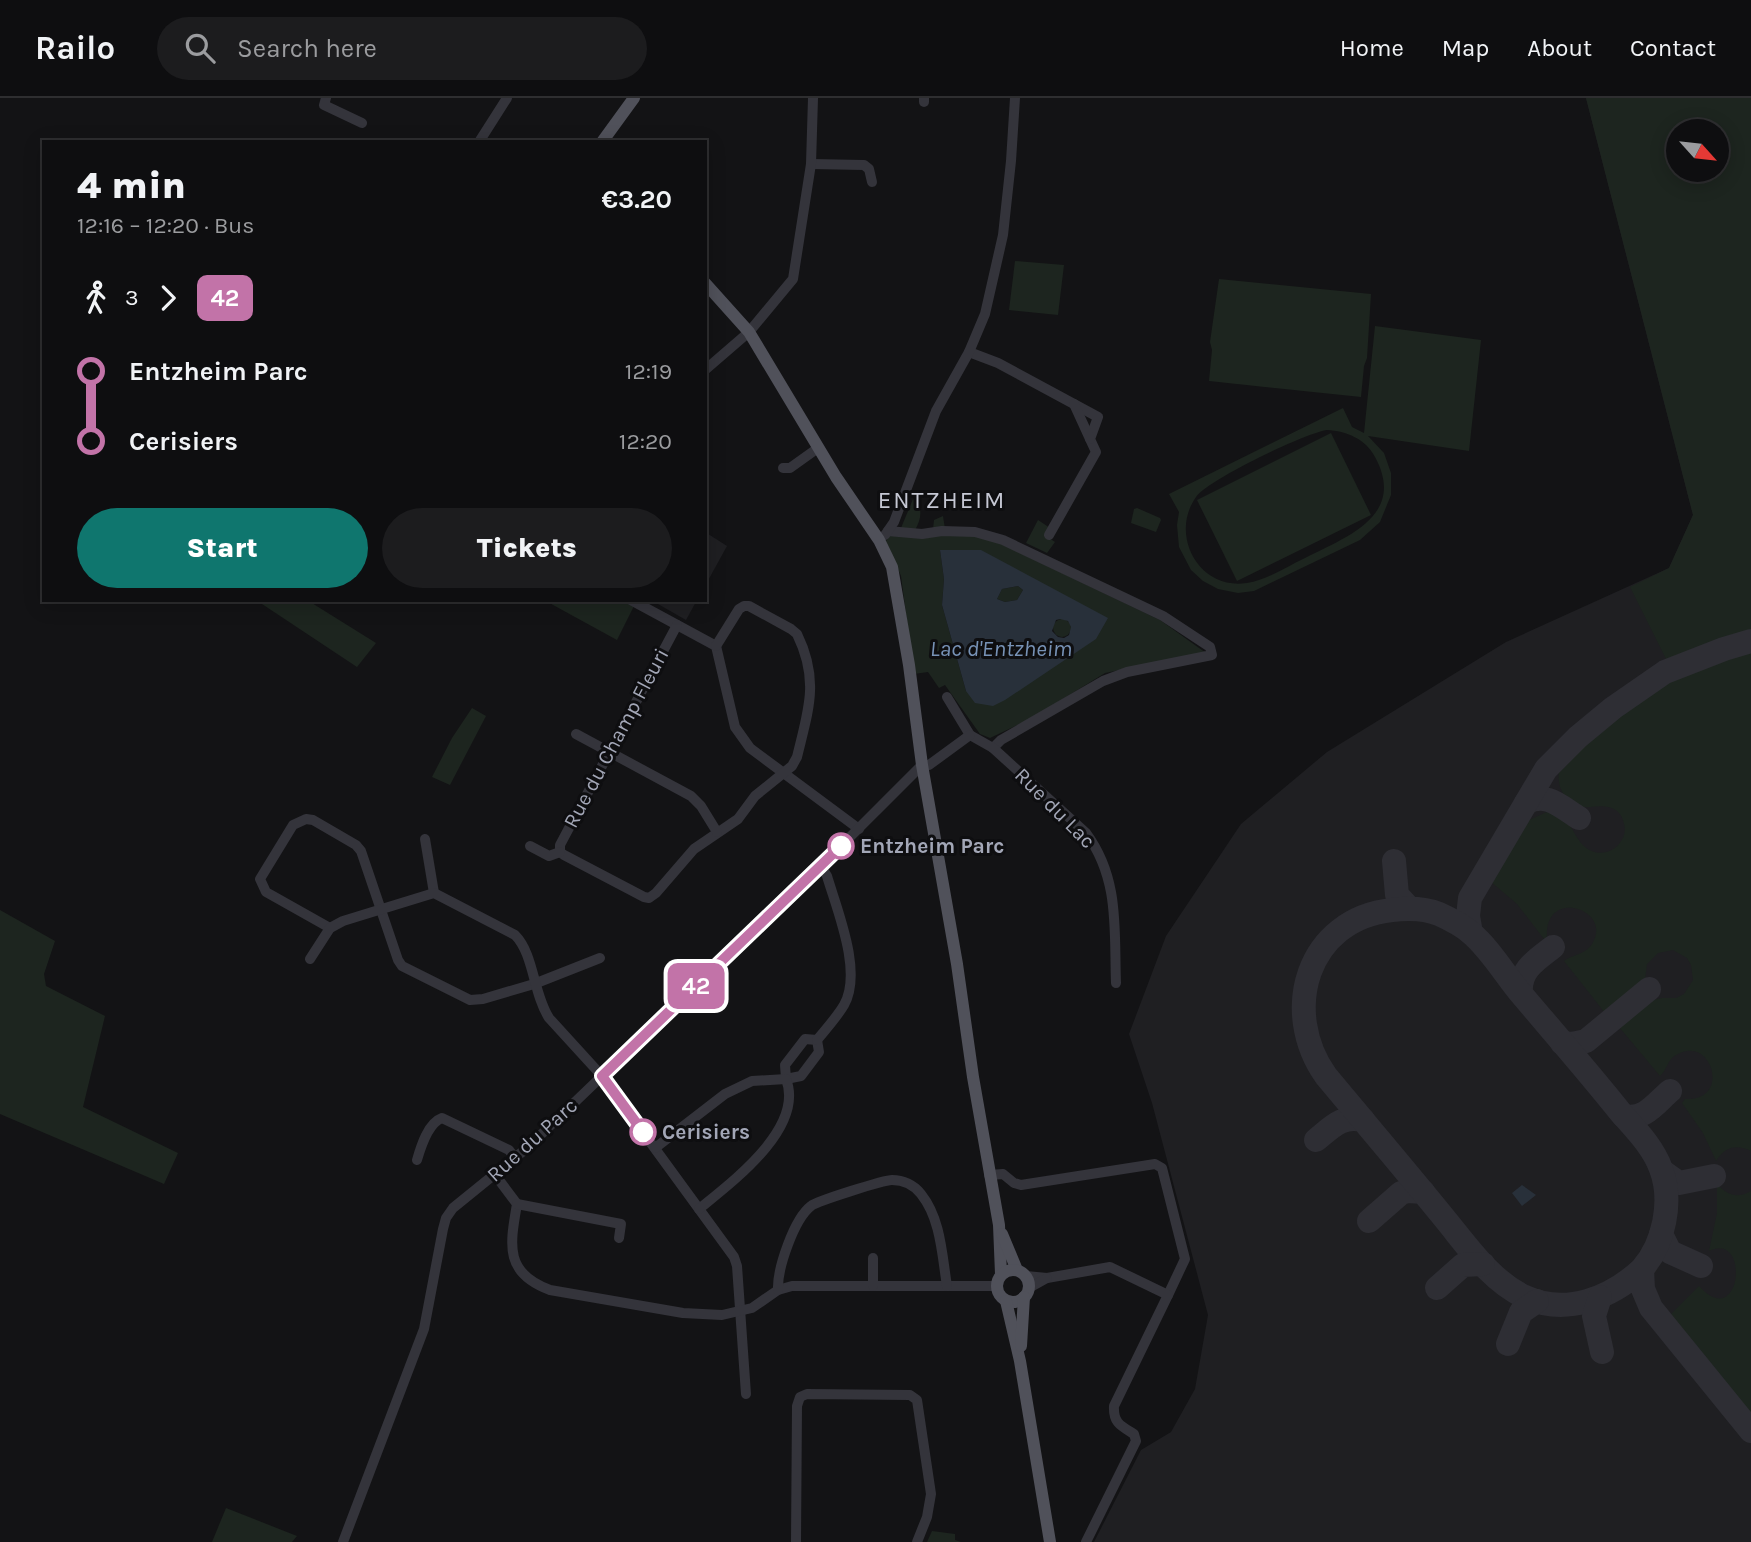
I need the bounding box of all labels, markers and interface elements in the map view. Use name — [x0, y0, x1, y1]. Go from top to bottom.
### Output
search box — [157, 17, 647, 80]
text: Railo — [35, 29, 115, 67]
icon: search — [181, 29, 219, 67]
text: Search here — [237, 33, 377, 64]
text: Home — [1340, 34, 1404, 62]
text: Map — [1442, 34, 1489, 62]
text: About — [1527, 34, 1592, 62]
text: Contact — [1630, 34, 1716, 62]
north arrow — [1666, 119, 1729, 182]
map controls — [1666, 119, 1729, 182]
text: 4 min — [77, 163, 186, 208]
text: €3.20 — [602, 184, 672, 215]
text: 12:16 – 12:20 · Bus — [77, 212, 254, 239]
icon: walk — [77, 279, 115, 317]
icon: forward — [149, 279, 187, 317]
text: 3 — [125, 284, 139, 311]
text: 42 — [211, 284, 239, 312]
text: Entzheim Parc — [129, 356, 308, 387]
text: 12:19 — [625, 358, 672, 385]
text: Cerisiers — [129, 426, 238, 457]
text: 12:20 — [619, 428, 672, 455]
district label: ENTZHEIM — [878, 486, 1006, 514]
button: Start — [77, 508, 368, 588]
button: Tickets — [382, 508, 672, 588]
water label: Lac d'Entzheim — [930, 635, 1072, 662]
street label: Rue du Champ Fleuri — [559, 644, 673, 832]
street label: Rue du Lac — [1010, 763, 1100, 853]
marker: Entzheim Parc — [828, 833, 854, 859]
place label: Entzheim Parc — [860, 834, 1004, 858]
line badge: 42 — [664, 963, 728, 1009]
text: 42 — [682, 972, 710, 1000]
street label: Rue du Parc — [482, 1093, 582, 1187]
marker: Cerisiers — [630, 1119, 656, 1145]
place label: Cerisiers — [662, 1120, 750, 1144]

